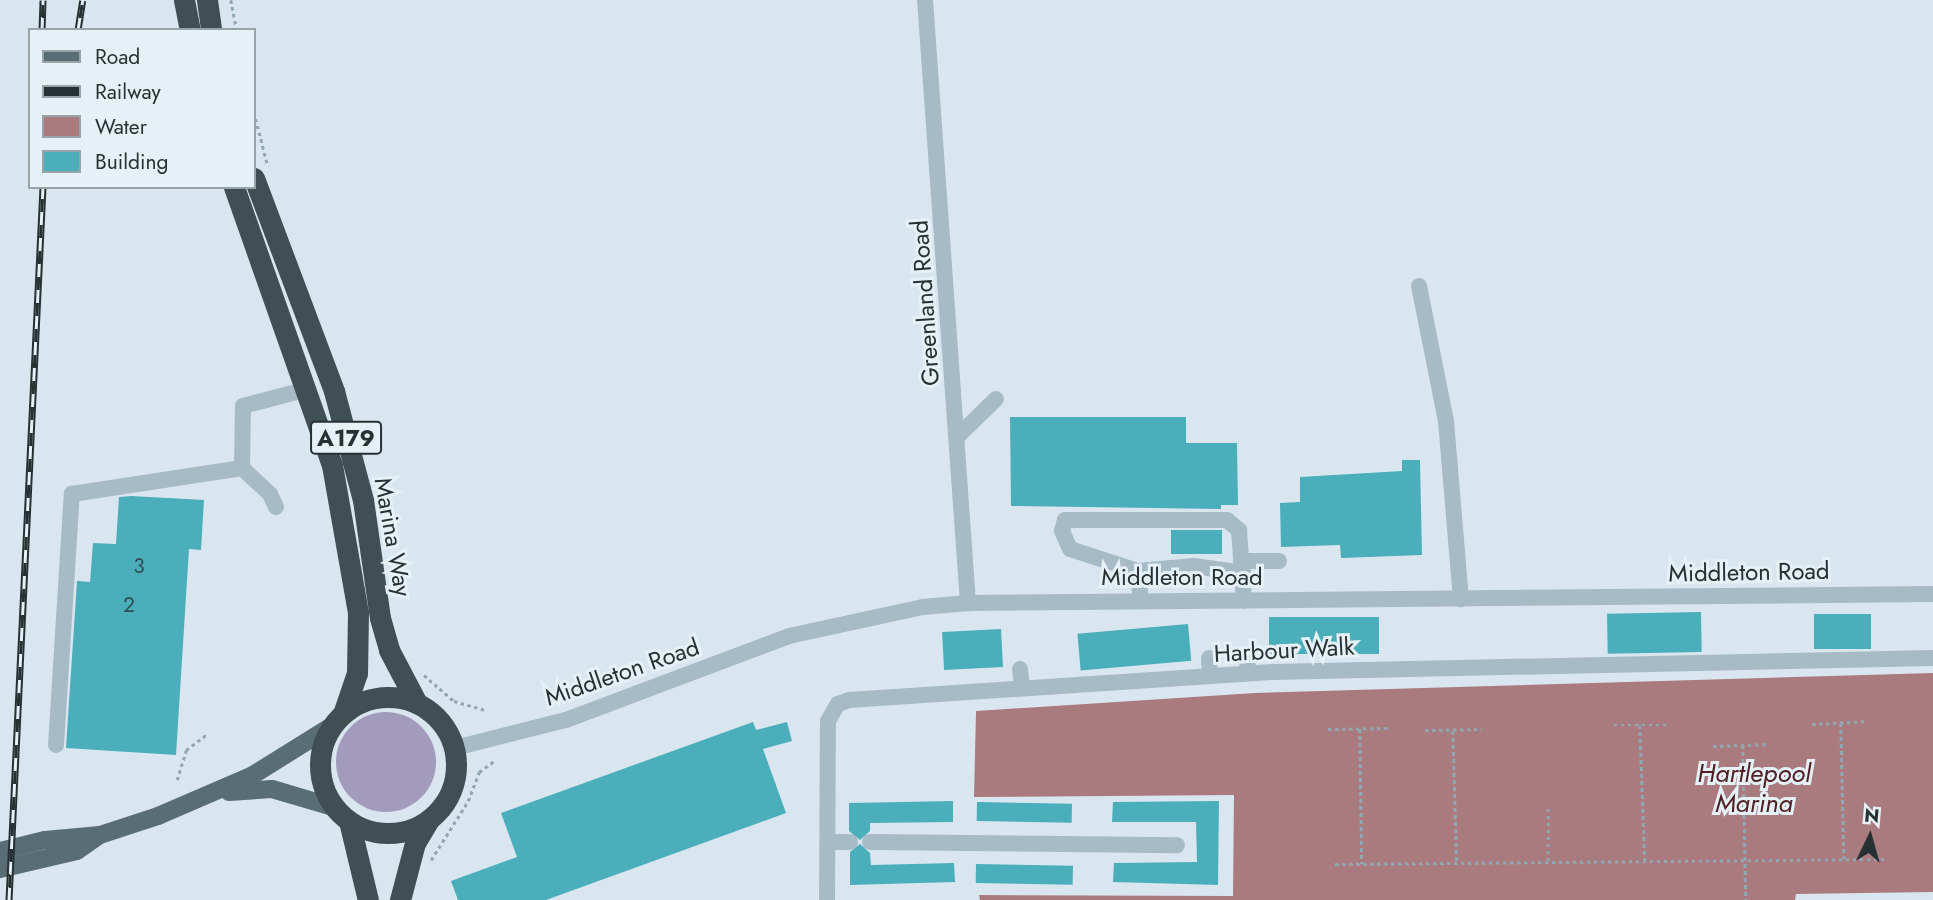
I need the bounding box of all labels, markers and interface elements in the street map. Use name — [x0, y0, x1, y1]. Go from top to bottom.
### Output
legend — [28, 28, 256, 189]
text: Road — [95, 42, 140, 72]
text: Railway — [95, 77, 161, 107]
text: Water — [95, 112, 147, 142]
text: Building — [95, 147, 168, 177]
street label: Greenland Road — [905, 219, 945, 387]
road number: A179 — [309, 418, 383, 458]
street label: Marina Way — [368, 475, 418, 599]
house number: 3 — [133, 553, 145, 579]
street label: Middleton Road — [1668, 556, 1830, 588]
street label: Middleton Road — [1101, 563, 1263, 591]
house number: 2 — [123, 592, 135, 618]
street label: Middleton Road — [541, 632, 703, 712]
street label: Harbour Walk — [1213, 632, 1355, 668]
water label: Hartlepool Marina — [1697, 758, 1811, 820]
text: N — [1863, 801, 1881, 830]
north arrow — [1835, 802, 1905, 872]

